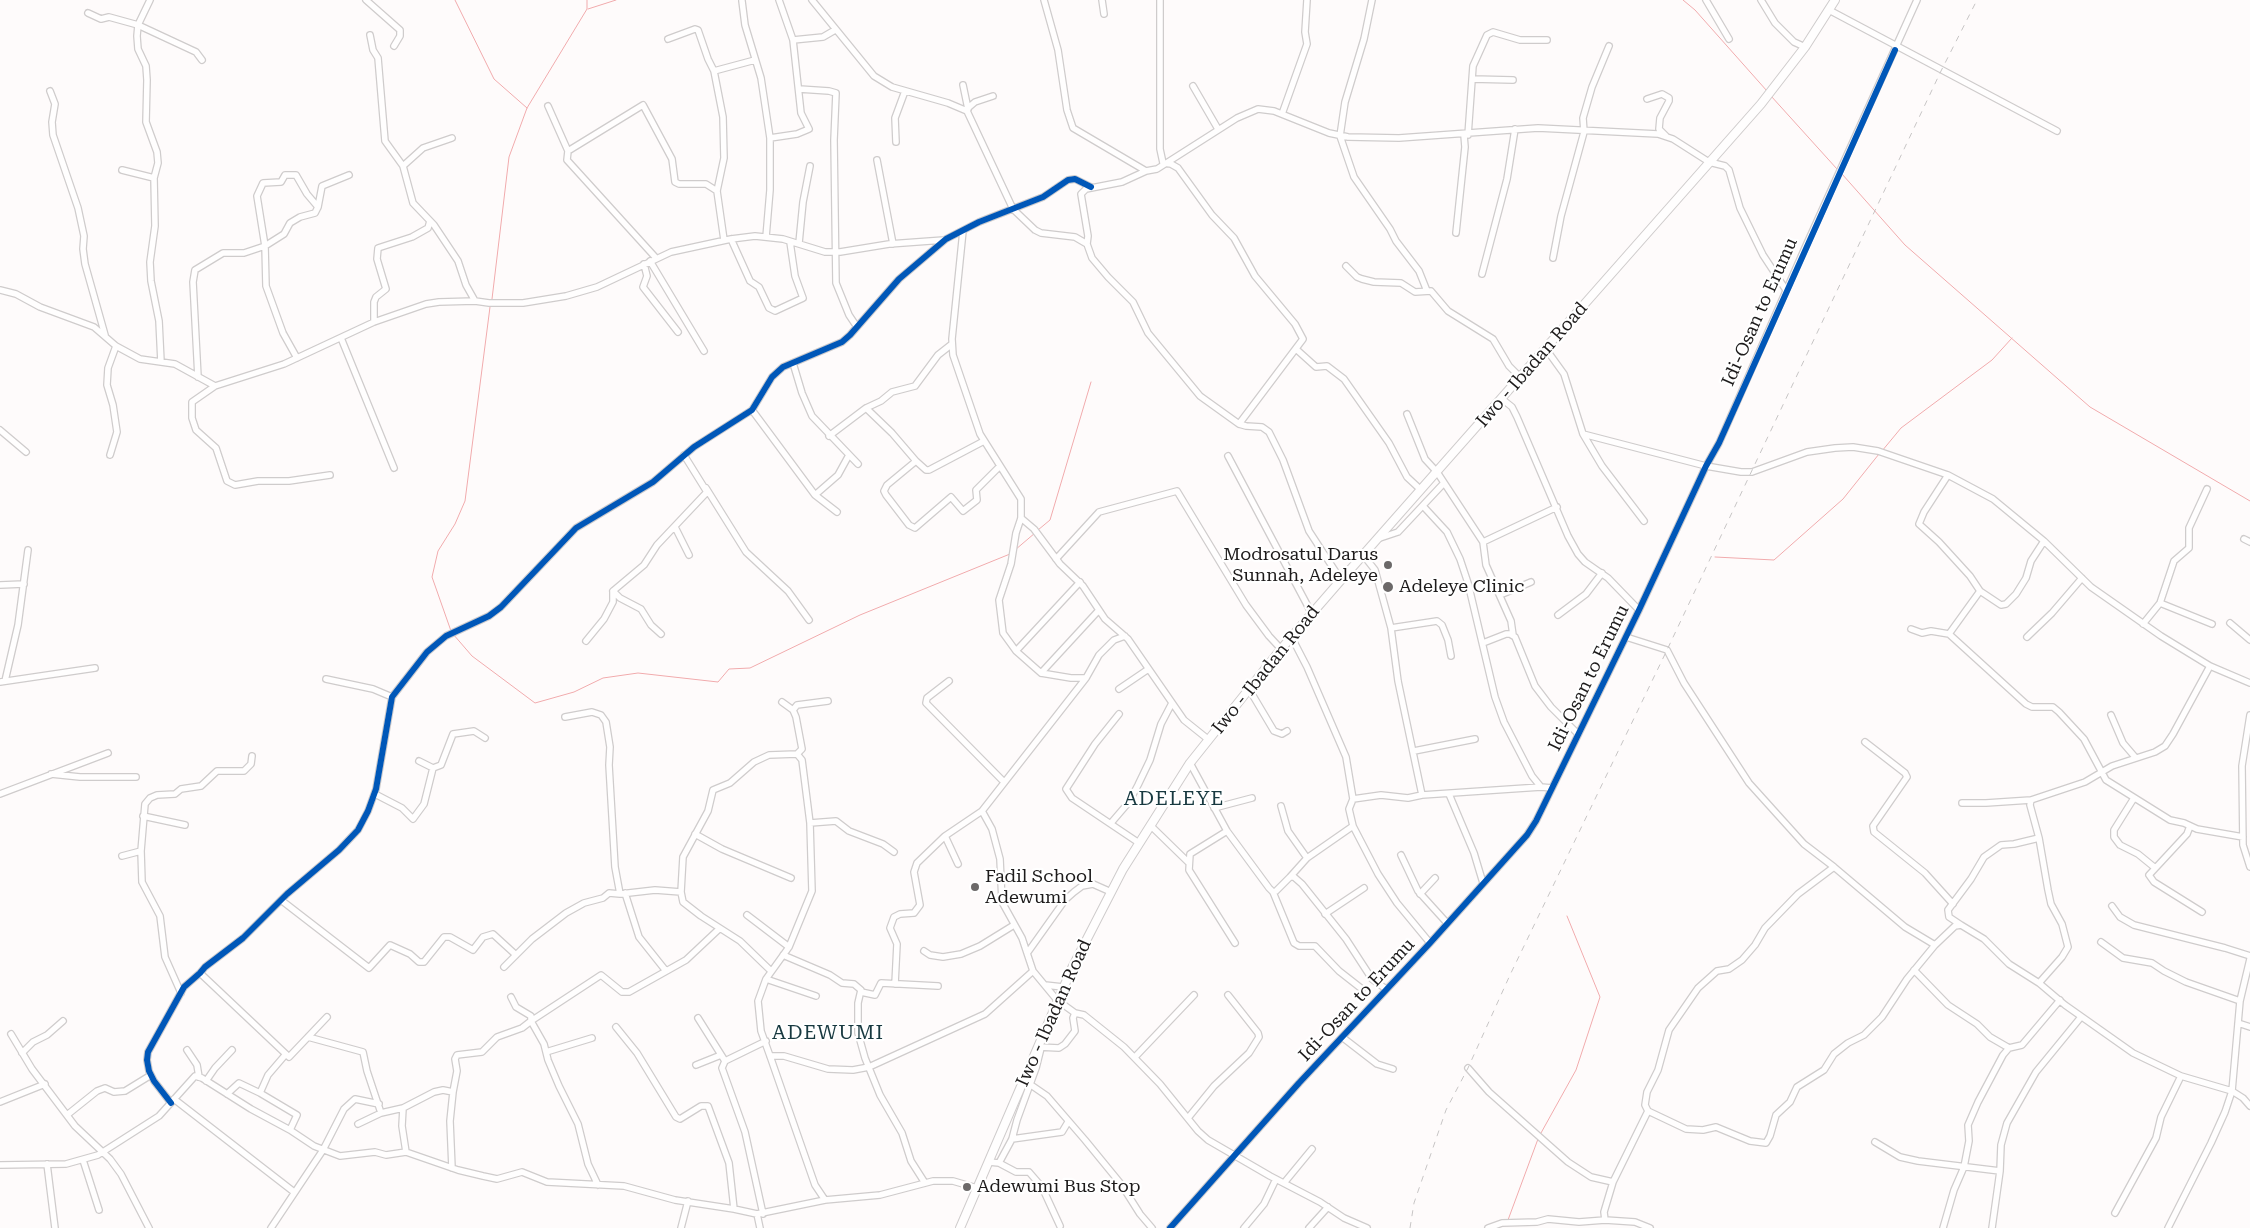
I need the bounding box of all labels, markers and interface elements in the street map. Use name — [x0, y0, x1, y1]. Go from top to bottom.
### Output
street label: Idi-Osan to Erumu — [1718, 234, 1802, 390]
street label: Iwo - Ibadan Road — [1472, 298, 1592, 432]
place label: Modrosatul Darus Sunnah, Adeleye — [1223, 544, 1378, 586]
marker: Modrosatul Darus Sunnah, Adeleye — [1382, 559, 1394, 571]
place label: Adeleye Clinic — [1399, 576, 1524, 598]
marker: Adeleye Clinic — [1381, 580, 1395, 594]
street label: Idi-Osan to Erumu — [1544, 601, 1634, 755]
street label: Iwo - Ibadan Road — [1208, 602, 1324, 738]
district label: ADELEYE — [1123, 787, 1225, 811]
place label: Fadil School Adewumi — [985, 866, 1093, 909]
marker: Fadil School Adewumi — [969, 881, 981, 893]
street label: Idi-Osan to Erumu — [1294, 934, 1420, 1066]
street label: Iwo - Ibadan Road — [1012, 936, 1096, 1090]
district label: ADEWUMI — [771, 1021, 885, 1045]
place label: Adewumi Bus Stop — [977, 1176, 1141, 1198]
marker: Adewumi Bus Stop — [961, 1181, 973, 1193]

